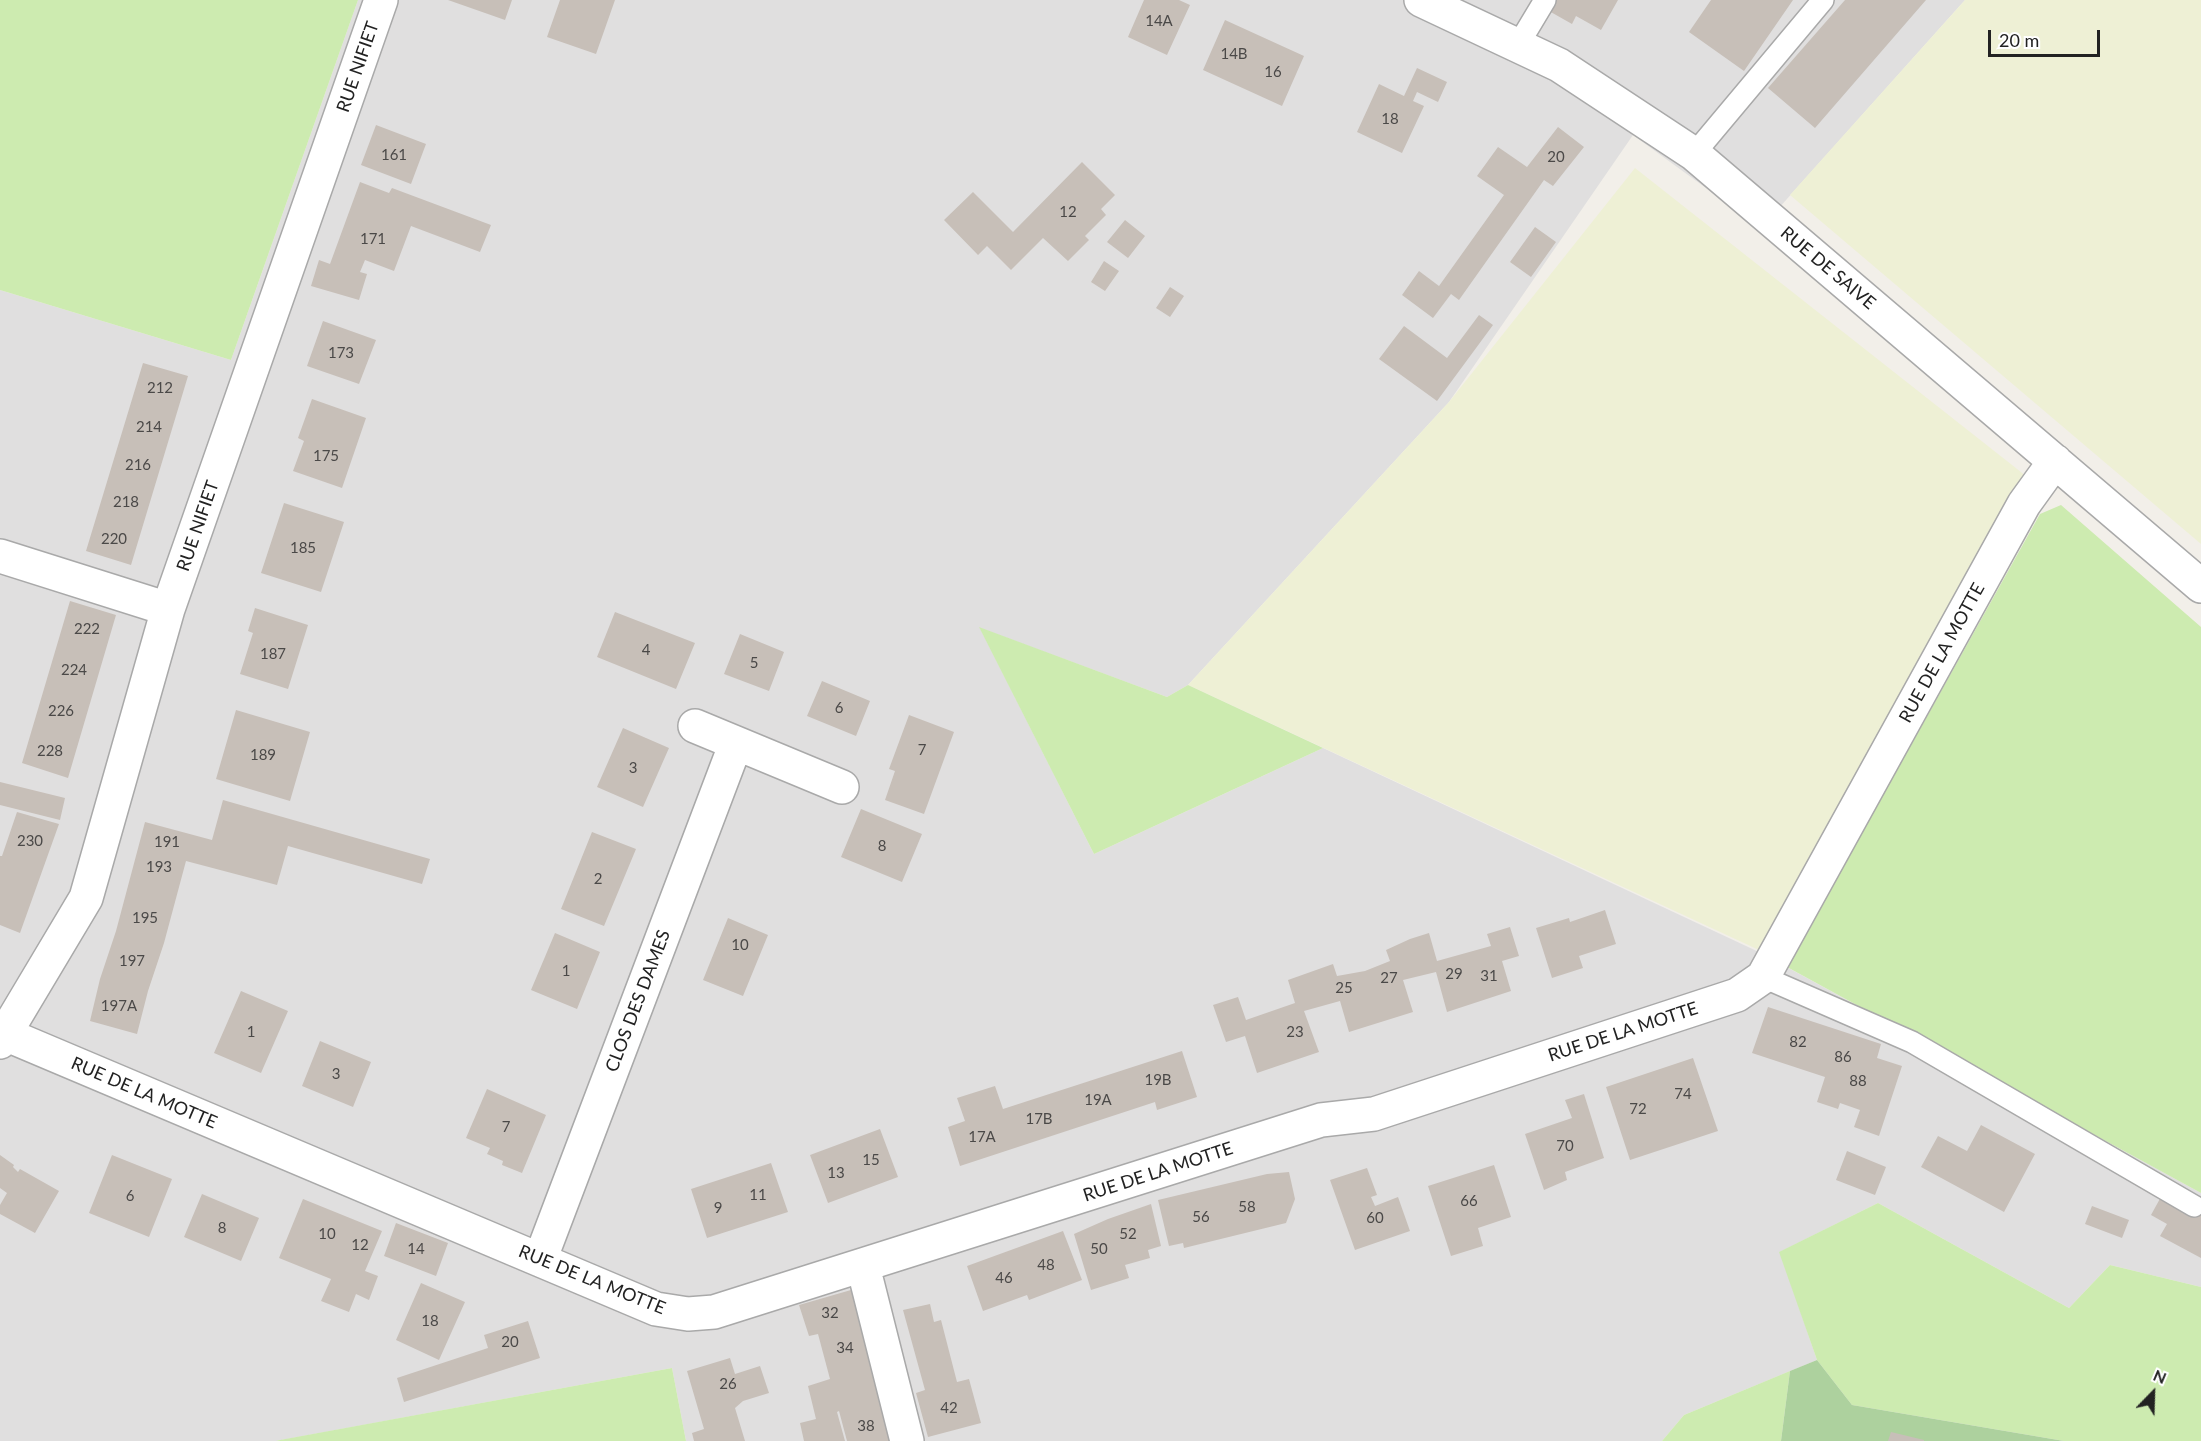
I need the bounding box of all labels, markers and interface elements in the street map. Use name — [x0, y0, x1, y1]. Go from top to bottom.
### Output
house number: 14A — [1145, 12, 1173, 30]
scale bar — [1991, 18, 2104, 56]
street label: RUE NIFIET — [332, 19, 384, 115]
text: 20 m — [1999, 29, 2039, 51]
house number: 14B — [1220, 45, 1248, 63]
house number: 16 — [1264, 63, 1282, 81]
house number: 18 — [1381, 110, 1399, 128]
house number: 161 — [381, 146, 407, 164]
house number: 20 — [1547, 148, 1565, 166]
house number: 12 — [1059, 203, 1077, 221]
street label: RUE DE SAIVE — [1776, 222, 1880, 314]
house number: 171 — [360, 230, 386, 248]
house number: 173 — [328, 344, 354, 362]
house number: 212 — [147, 379, 173, 397]
house number: 214 — [136, 418, 162, 436]
house number: 175 — [313, 447, 339, 465]
house number: 216 — [125, 456, 151, 474]
street label: RUE NIFIET — [172, 478, 224, 574]
house number: 218 — [113, 493, 139, 511]
house number: 220 — [101, 530, 127, 548]
house number: 185 — [290, 539, 316, 557]
street label: RUE DE LA MOTTE — [1895, 579, 1989, 727]
house number: 222 — [74, 620, 100, 638]
house number: 4 — [642, 641, 650, 659]
house number: 187 — [260, 645, 286, 663]
house number: 5 — [750, 654, 758, 672]
house number: 224 — [61, 661, 87, 679]
house number: 6 — [835, 699, 843, 717]
house number: 226 — [48, 702, 74, 720]
house number: 7 — [918, 741, 926, 759]
house number: 228 — [37, 742, 63, 760]
house number: 189 — [250, 746, 276, 764]
house number: 3 — [629, 759, 637, 777]
house number: 230 — [17, 832, 43, 850]
house number: 191 — [154, 833, 180, 851]
house number: 8 — [878, 837, 886, 855]
house number: 193 — [146, 858, 172, 876]
house number: 2 — [594, 870, 602, 888]
house number: 195 — [132, 909, 158, 927]
street label: CLOS DES DAMES — [601, 927, 675, 1075]
house number: 10 — [731, 936, 749, 954]
house number: 197 — [119, 952, 145, 970]
house number: 1 — [562, 962, 570, 980]
house number: 29 — [1445, 965, 1463, 983]
house number: 31 — [1480, 967, 1498, 985]
house number: 27 — [1380, 969, 1398, 987]
house number: 25 — [1335, 979, 1353, 997]
house number: 197A — [101, 997, 137, 1015]
street label: RUE DE LA MOTTE — [1545, 998, 1701, 1066]
house number: 1 — [247, 1023, 255, 1041]
house number: 23 — [1286, 1023, 1304, 1041]
house number: 82 — [1789, 1033, 1807, 1051]
house number: 86 — [1834, 1048, 1852, 1066]
street label: RUE DE LA MOTTE — [68, 1053, 220, 1133]
house number: 3 — [332, 1065, 340, 1083]
house number: 19B — [1144, 1071, 1172, 1089]
house number: 88 — [1849, 1072, 1867, 1090]
house number: 74 — [1674, 1085, 1692, 1103]
house number: 19A — [1084, 1091, 1112, 1109]
house number: 72 — [1629, 1100, 1647, 1118]
house number: 17B — [1025, 1110, 1053, 1128]
house number: 7 — [502, 1118, 510, 1136]
house number: 17A — [968, 1128, 996, 1146]
house number: 70 — [1556, 1137, 1574, 1155]
street label: RUE DE LA MOTTE — [1080, 1138, 1236, 1206]
house number: 15 — [862, 1151, 880, 1169]
house number: 13 — [827, 1164, 845, 1182]
house number: 11 — [749, 1186, 767, 1204]
house number: 6 — [126, 1187, 134, 1205]
house number: 66 — [1460, 1192, 1478, 1210]
house number: 58 — [1238, 1198, 1256, 1216]
house number: 9 — [714, 1199, 722, 1217]
house number: 56 — [1192, 1208, 1210, 1226]
house number: 60 — [1366, 1209, 1384, 1227]
house number: 8 — [218, 1219, 226, 1237]
house number: 10 — [318, 1225, 336, 1243]
house number: 52 — [1119, 1225, 1137, 1243]
house number: 12 — [351, 1236, 369, 1254]
house number: 14 — [407, 1240, 425, 1258]
house number: 50 — [1090, 1240, 1108, 1258]
street label: RUE DE LA MOTTE — [515, 1241, 669, 1319]
house number: 48 — [1037, 1256, 1055, 1274]
house number: 46 — [995, 1269, 1013, 1287]
house number: 32 — [821, 1304, 839, 1322]
house number: 18 — [421, 1312, 439, 1330]
house number: 20 — [501, 1333, 519, 1351]
house number: 34 — [836, 1339, 854, 1357]
north arrow — [2123, 1363, 2183, 1423]
text: N — [2151, 1365, 2170, 1387]
house number: 26 — [719, 1375, 737, 1393]
house number: 42 — [940, 1399, 958, 1417]
house number: 38 — [857, 1417, 875, 1435]

